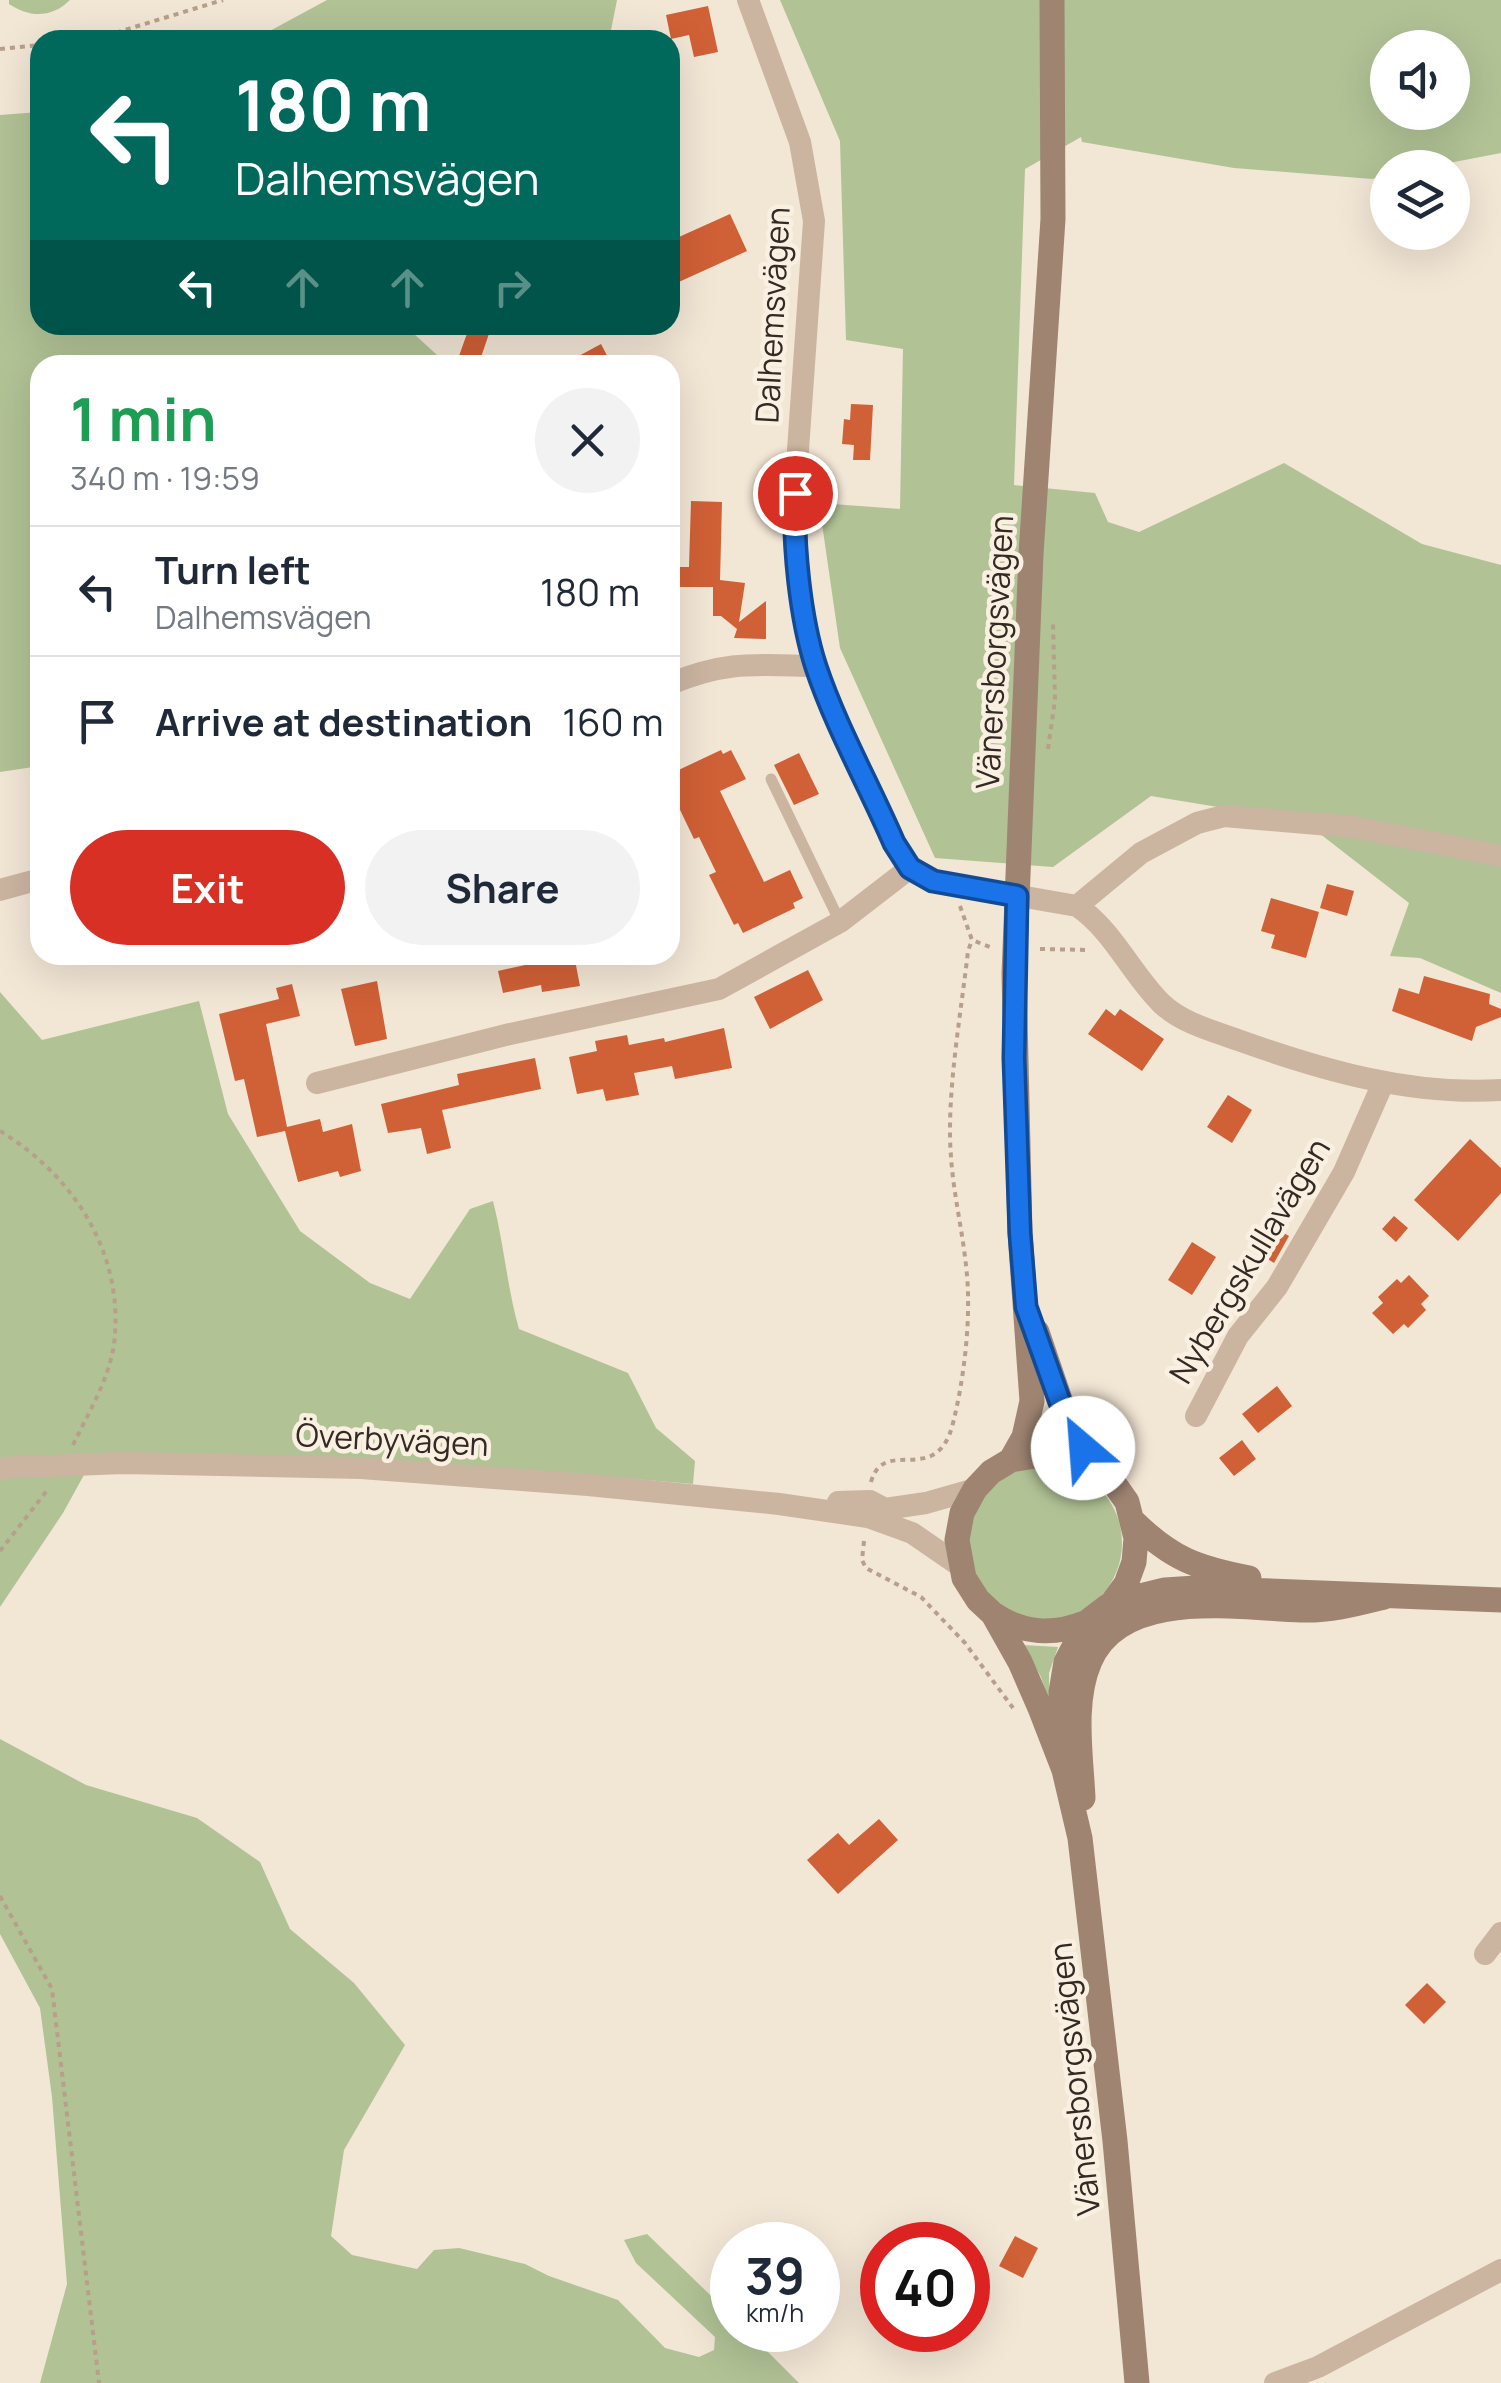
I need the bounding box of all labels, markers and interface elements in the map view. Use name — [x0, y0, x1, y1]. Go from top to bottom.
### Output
map controls — [1370, 30, 1470, 250]
button: sound — [1370, 30, 1470, 130]
text: 180 m — [235, 56, 432, 152]
icon: left — [70, 70, 200, 200]
text: Dalhemsvägen — [235, 147, 539, 209]
button: layers — [1370, 150, 1470, 250]
street label: Dalhemsvägen — [744, 206, 800, 424]
icon: left — [170, 260, 225, 315]
icon: ahead — [275, 260, 330, 315]
icon: ahead — [380, 260, 435, 315]
icon: right — [485, 260, 540, 315]
text: 1 min — [70, 377, 217, 459]
button: close — [535, 388, 640, 493]
pin — [753, 451, 838, 536]
text: 340 m · 19:59 — [70, 456, 260, 500]
icon: arrive — [768, 466, 823, 521]
street label: Vänersborgsvägen — [965, 514, 1023, 790]
text: Turn left — [155, 543, 311, 595]
icon: left — [70, 564, 125, 619]
text: 180 m — [540, 565, 640, 617]
text: Dalhemsvägen — [155, 595, 372, 639]
icon: arrive — [70, 694, 125, 749]
text: Arrive at destination — [155, 695, 532, 747]
text: 160 m — [562, 695, 664, 747]
button: Exit — [70, 830, 345, 945]
button: Share — [365, 830, 640, 945]
street label: Nybergskullavägen — [1158, 1129, 1340, 1392]
position arrow — [1031, 1396, 1135, 1500]
street label: Överbyvägen — [294, 1412, 490, 1466]
street label: Vänersborgsvägen — [1038, 1941, 1110, 2218]
speed limit sign: 40 — [860, 2222, 990, 2352]
text: 39 — [745, 2241, 805, 2309]
text: km/h — [746, 2295, 804, 2330]

